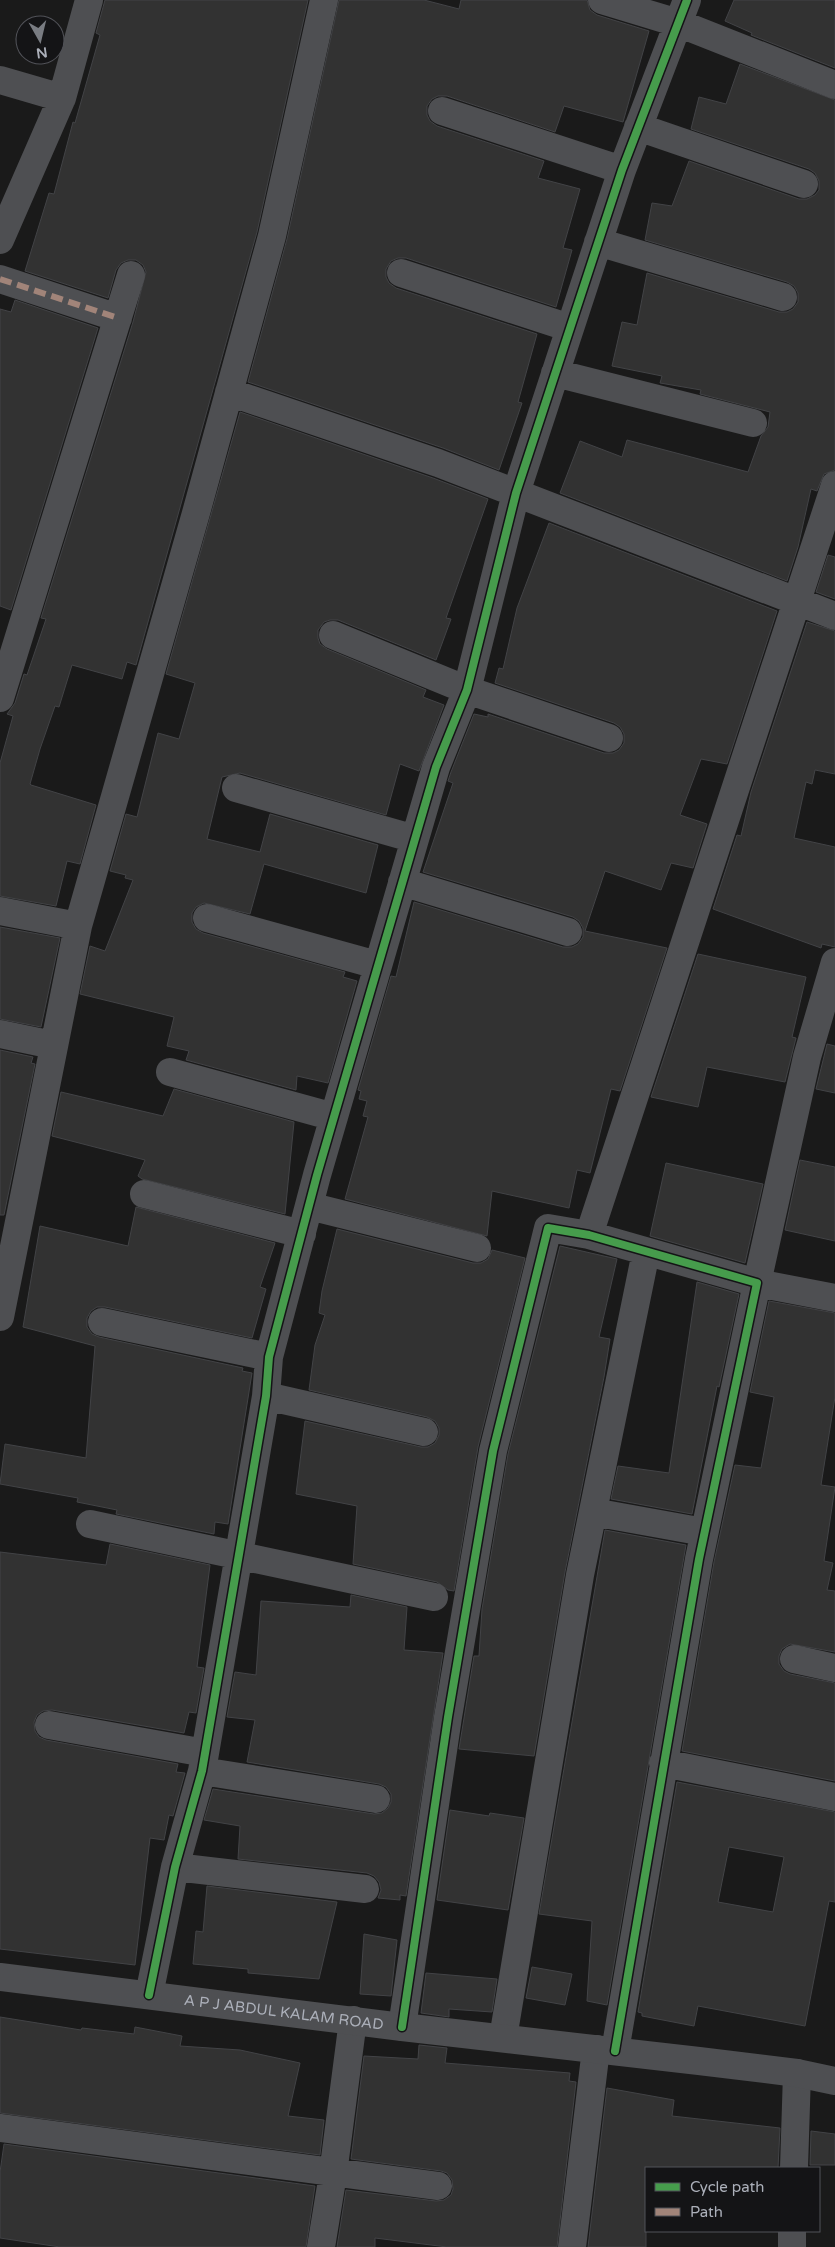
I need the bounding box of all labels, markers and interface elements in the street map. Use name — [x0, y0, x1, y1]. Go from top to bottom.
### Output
north arrow — [15, 15, 65, 65]
text: N — [35, 43, 48, 62]
street label: A P J ABDUL KALAM ROAD — [183, 1991, 385, 2034]
legend — [645, 2167, 820, 2232]
text: Cycle path — [690, 2178, 764, 2196]
text: Path — [690, 2203, 723, 2221]

